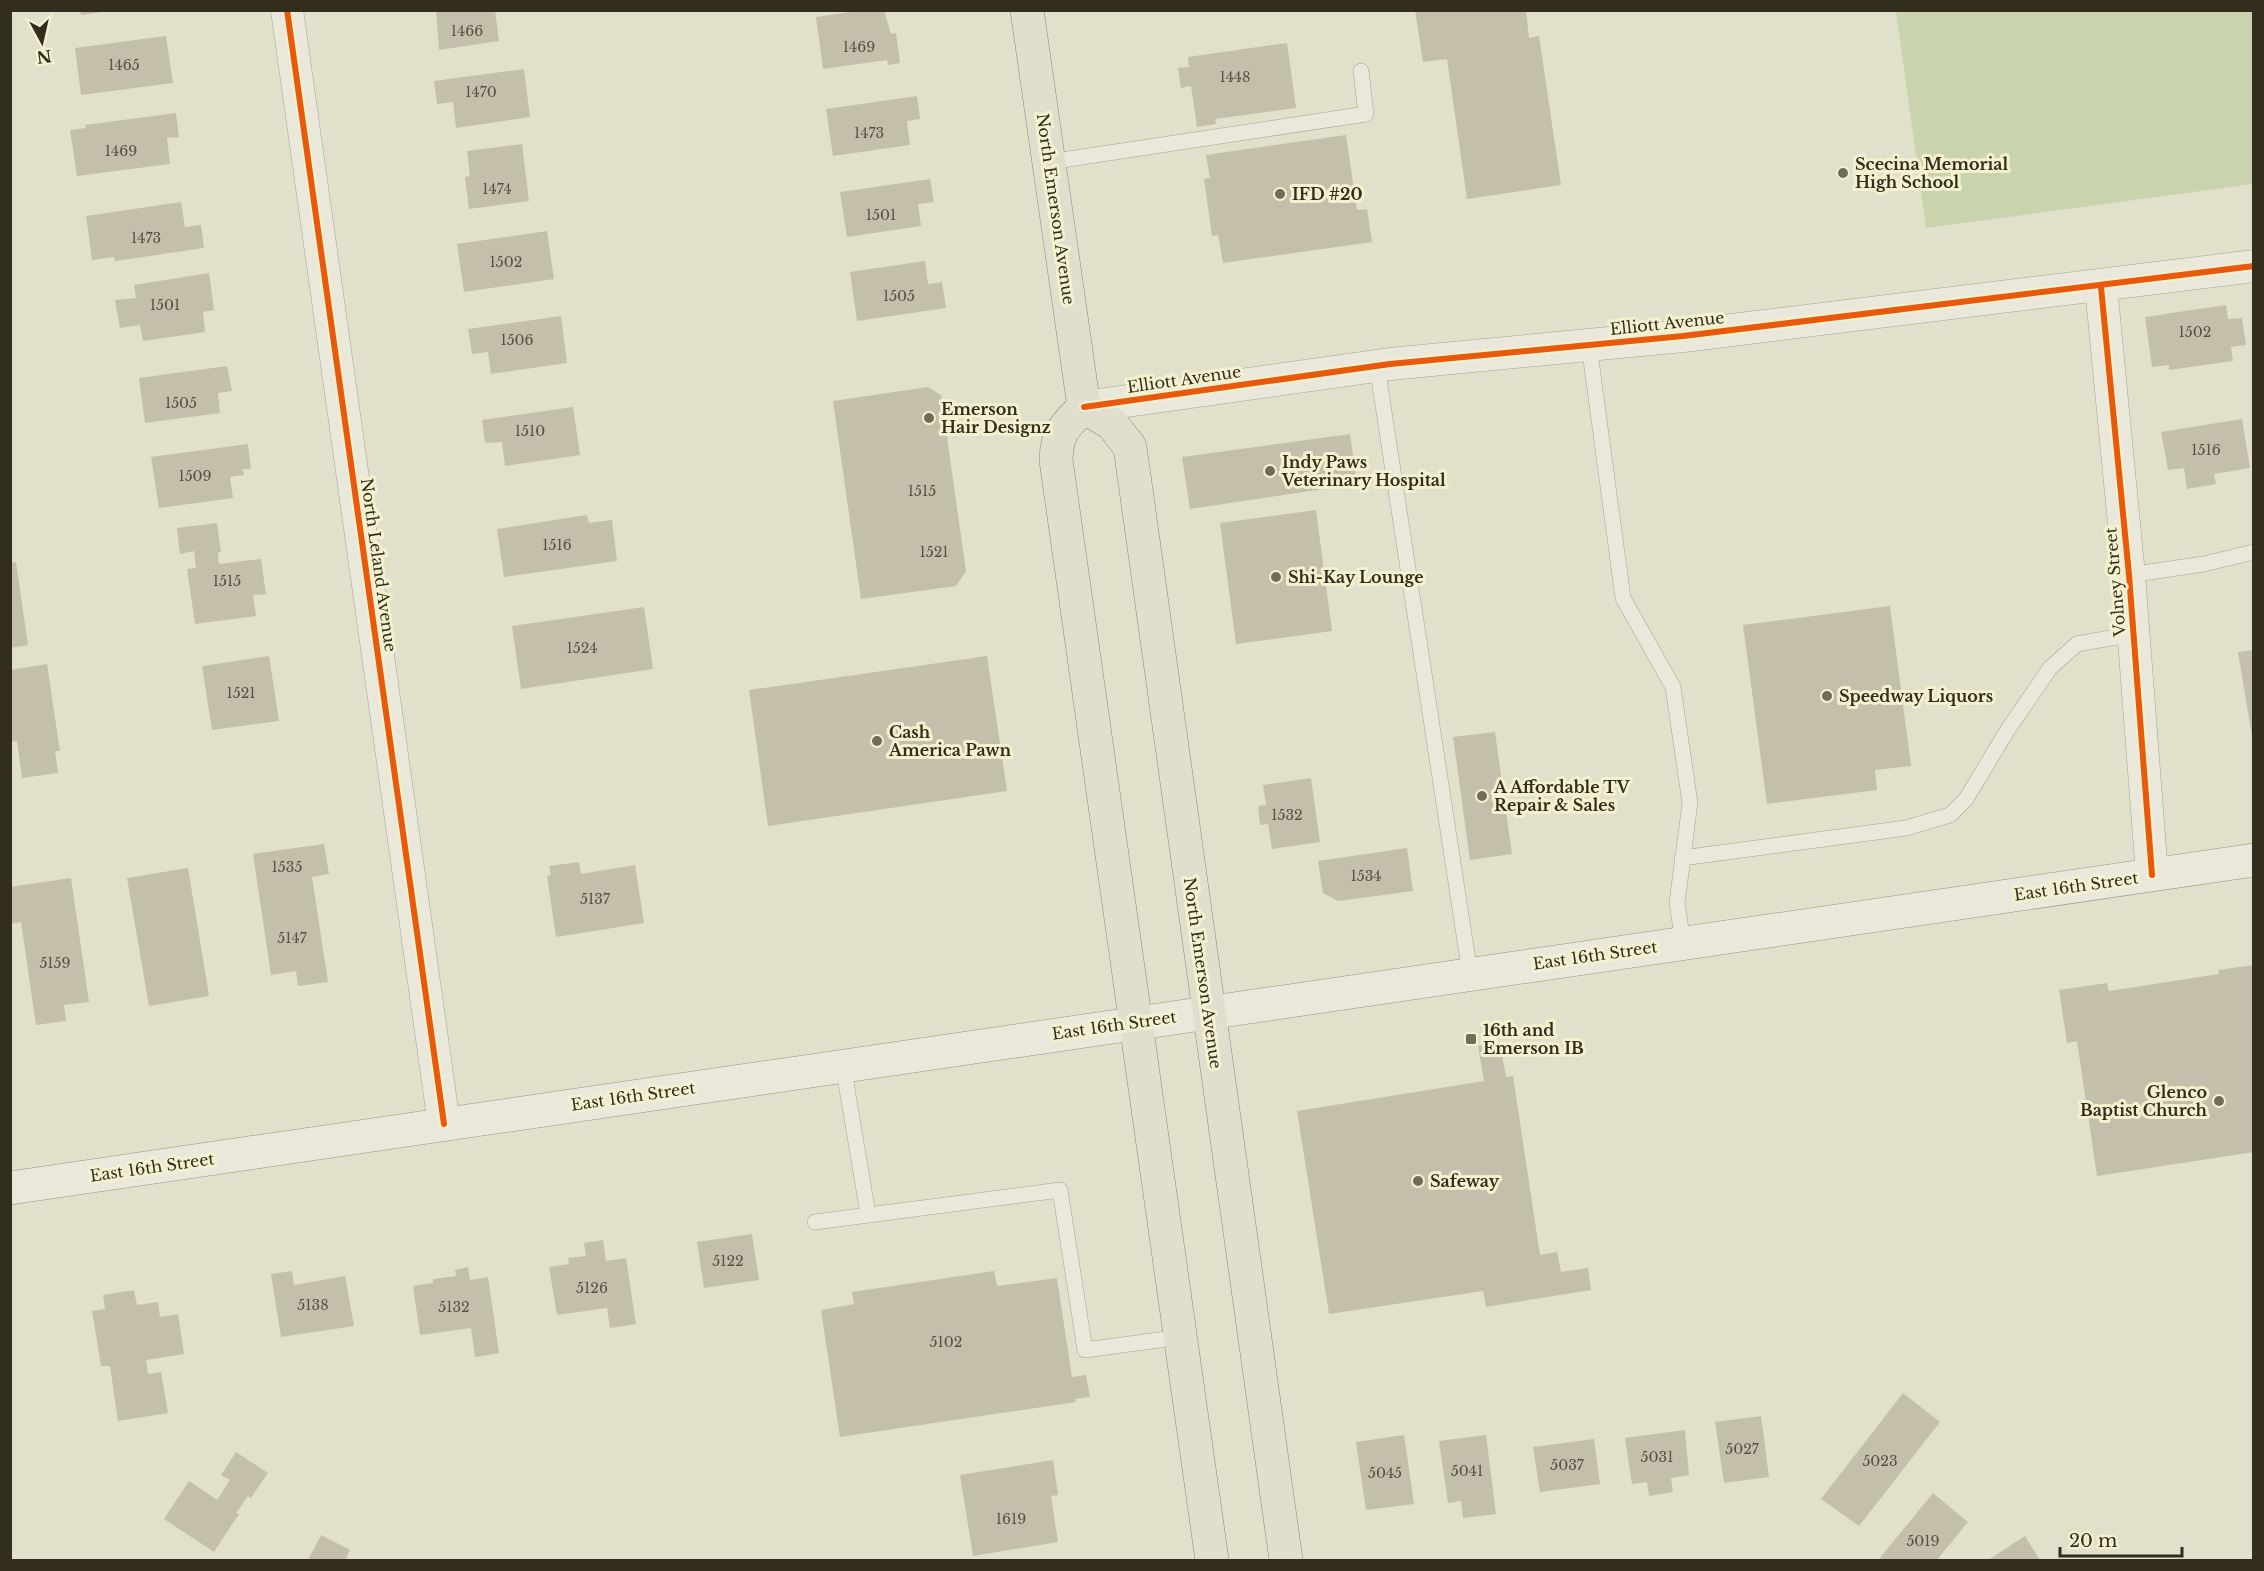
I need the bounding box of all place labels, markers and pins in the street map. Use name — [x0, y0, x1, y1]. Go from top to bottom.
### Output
place label: Scecina Memorial High School — [1855, 154, 2008, 192]
marker: Scecina Memorial High School — [1836, 166, 1850, 180]
place label: IFD #20 — [1292, 184, 1363, 204]
marker: IFD #20 — [1273, 187, 1287, 201]
place label: Emerson Hair Designz — [941, 399, 1051, 437]
marker: Emerson Hair Designz — [922, 411, 936, 425]
place label: Indy Paws Veterinary Hospital — [1281, 452, 1446, 490]
marker: Indy Paws Veterinary Hospital — [1263, 464, 1277, 478]
place label: Shi-Kay Lounge — [1288, 567, 1424, 587]
marker: Shi-Kay Lounge — [1269, 570, 1283, 584]
place label: Speedway Liquors — [1839, 686, 1993, 706]
marker: Speedway Liquors — [1820, 689, 1834, 703]
place label: Cash America Pawn — [888, 722, 1012, 760]
marker: Cash America Pawn — [870, 734, 884, 748]
place label: A Affordable TV Repair & Sales — [1493, 777, 1631, 815]
marker: A Affordable TV Repair & Sales — [1475, 789, 1489, 803]
place label: 16th and Emerson IB — [1483, 1020, 1584, 1058]
marker: 16th and Emerson IB — [1464, 1032, 1478, 1046]
place label: Glenco Baptist Church — [2080, 1082, 2208, 1120]
marker: Glenco Baptist Church — [2212, 1094, 2226, 1108]
place label: Safeway — [1430, 1171, 1500, 1191]
marker: Safeway — [1411, 1174, 1425, 1188]

